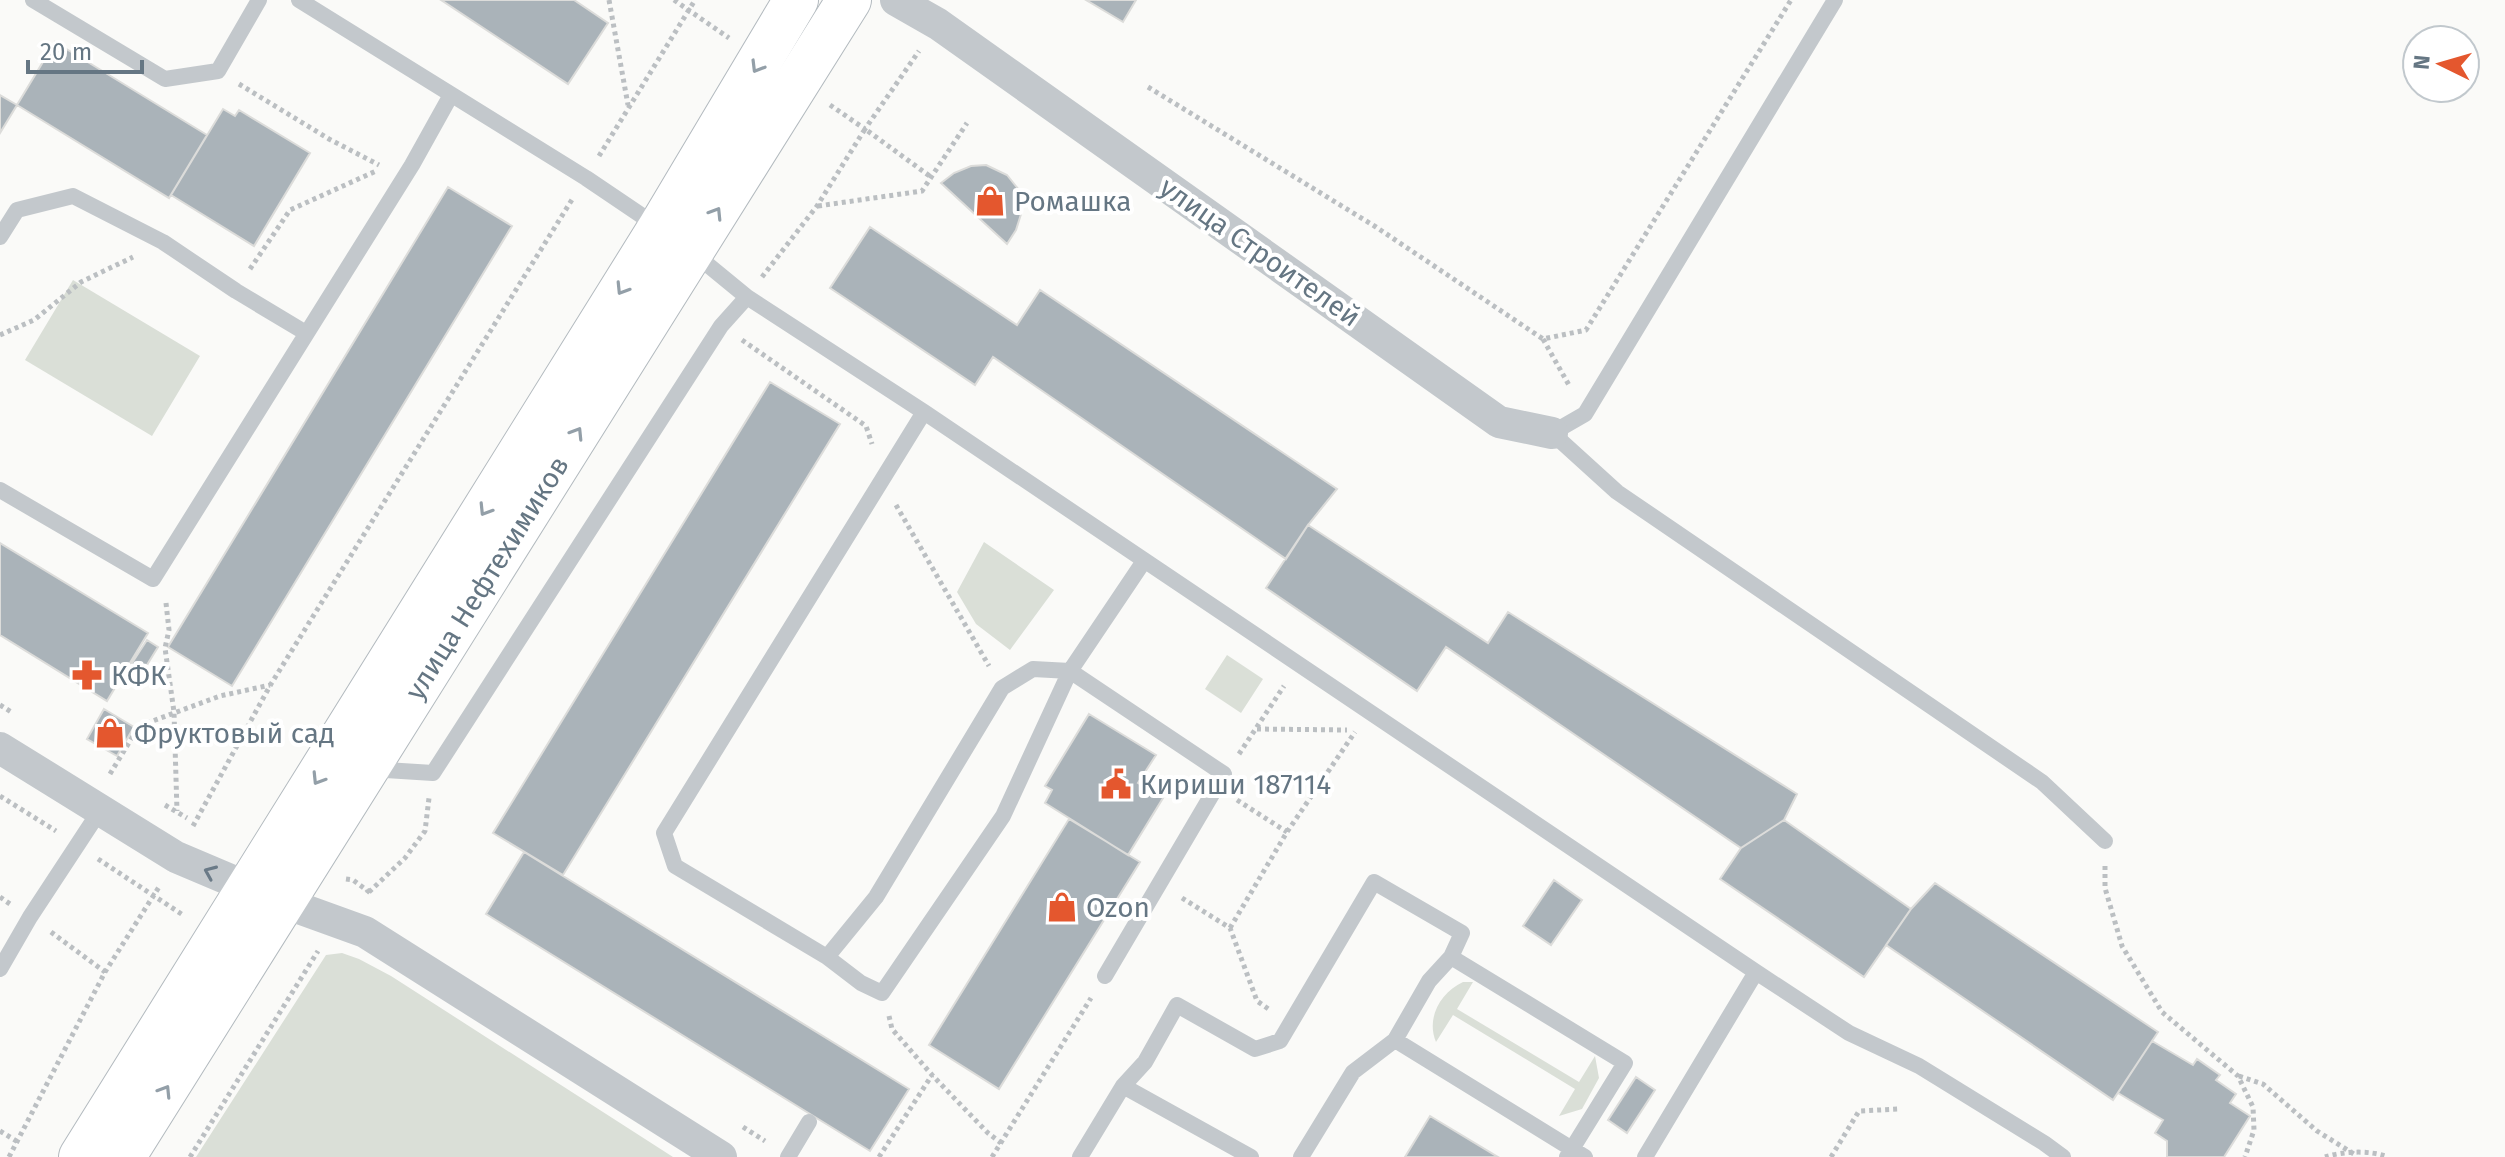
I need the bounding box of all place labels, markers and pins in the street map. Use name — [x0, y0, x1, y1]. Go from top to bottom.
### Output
shop icon: Ромашка — [973, 184, 1007, 218]
place label: Ромашка — [1014, 185, 1131, 218]
pharmacy icon: КФК — [70, 658, 104, 692]
place label: КФК — [111, 659, 167, 692]
shop icon: Фруктовый сад — [93, 716, 127, 750]
place label: Фруктовый сад — [134, 717, 335, 750]
public building icon: Кириши 187114 — [1099, 767, 1133, 801]
place label: Кириши 187114 — [1140, 768, 1331, 801]
shop icon: Ozon — [1045, 890, 1079, 924]
place label: Ozon — [1086, 891, 1150, 924]

